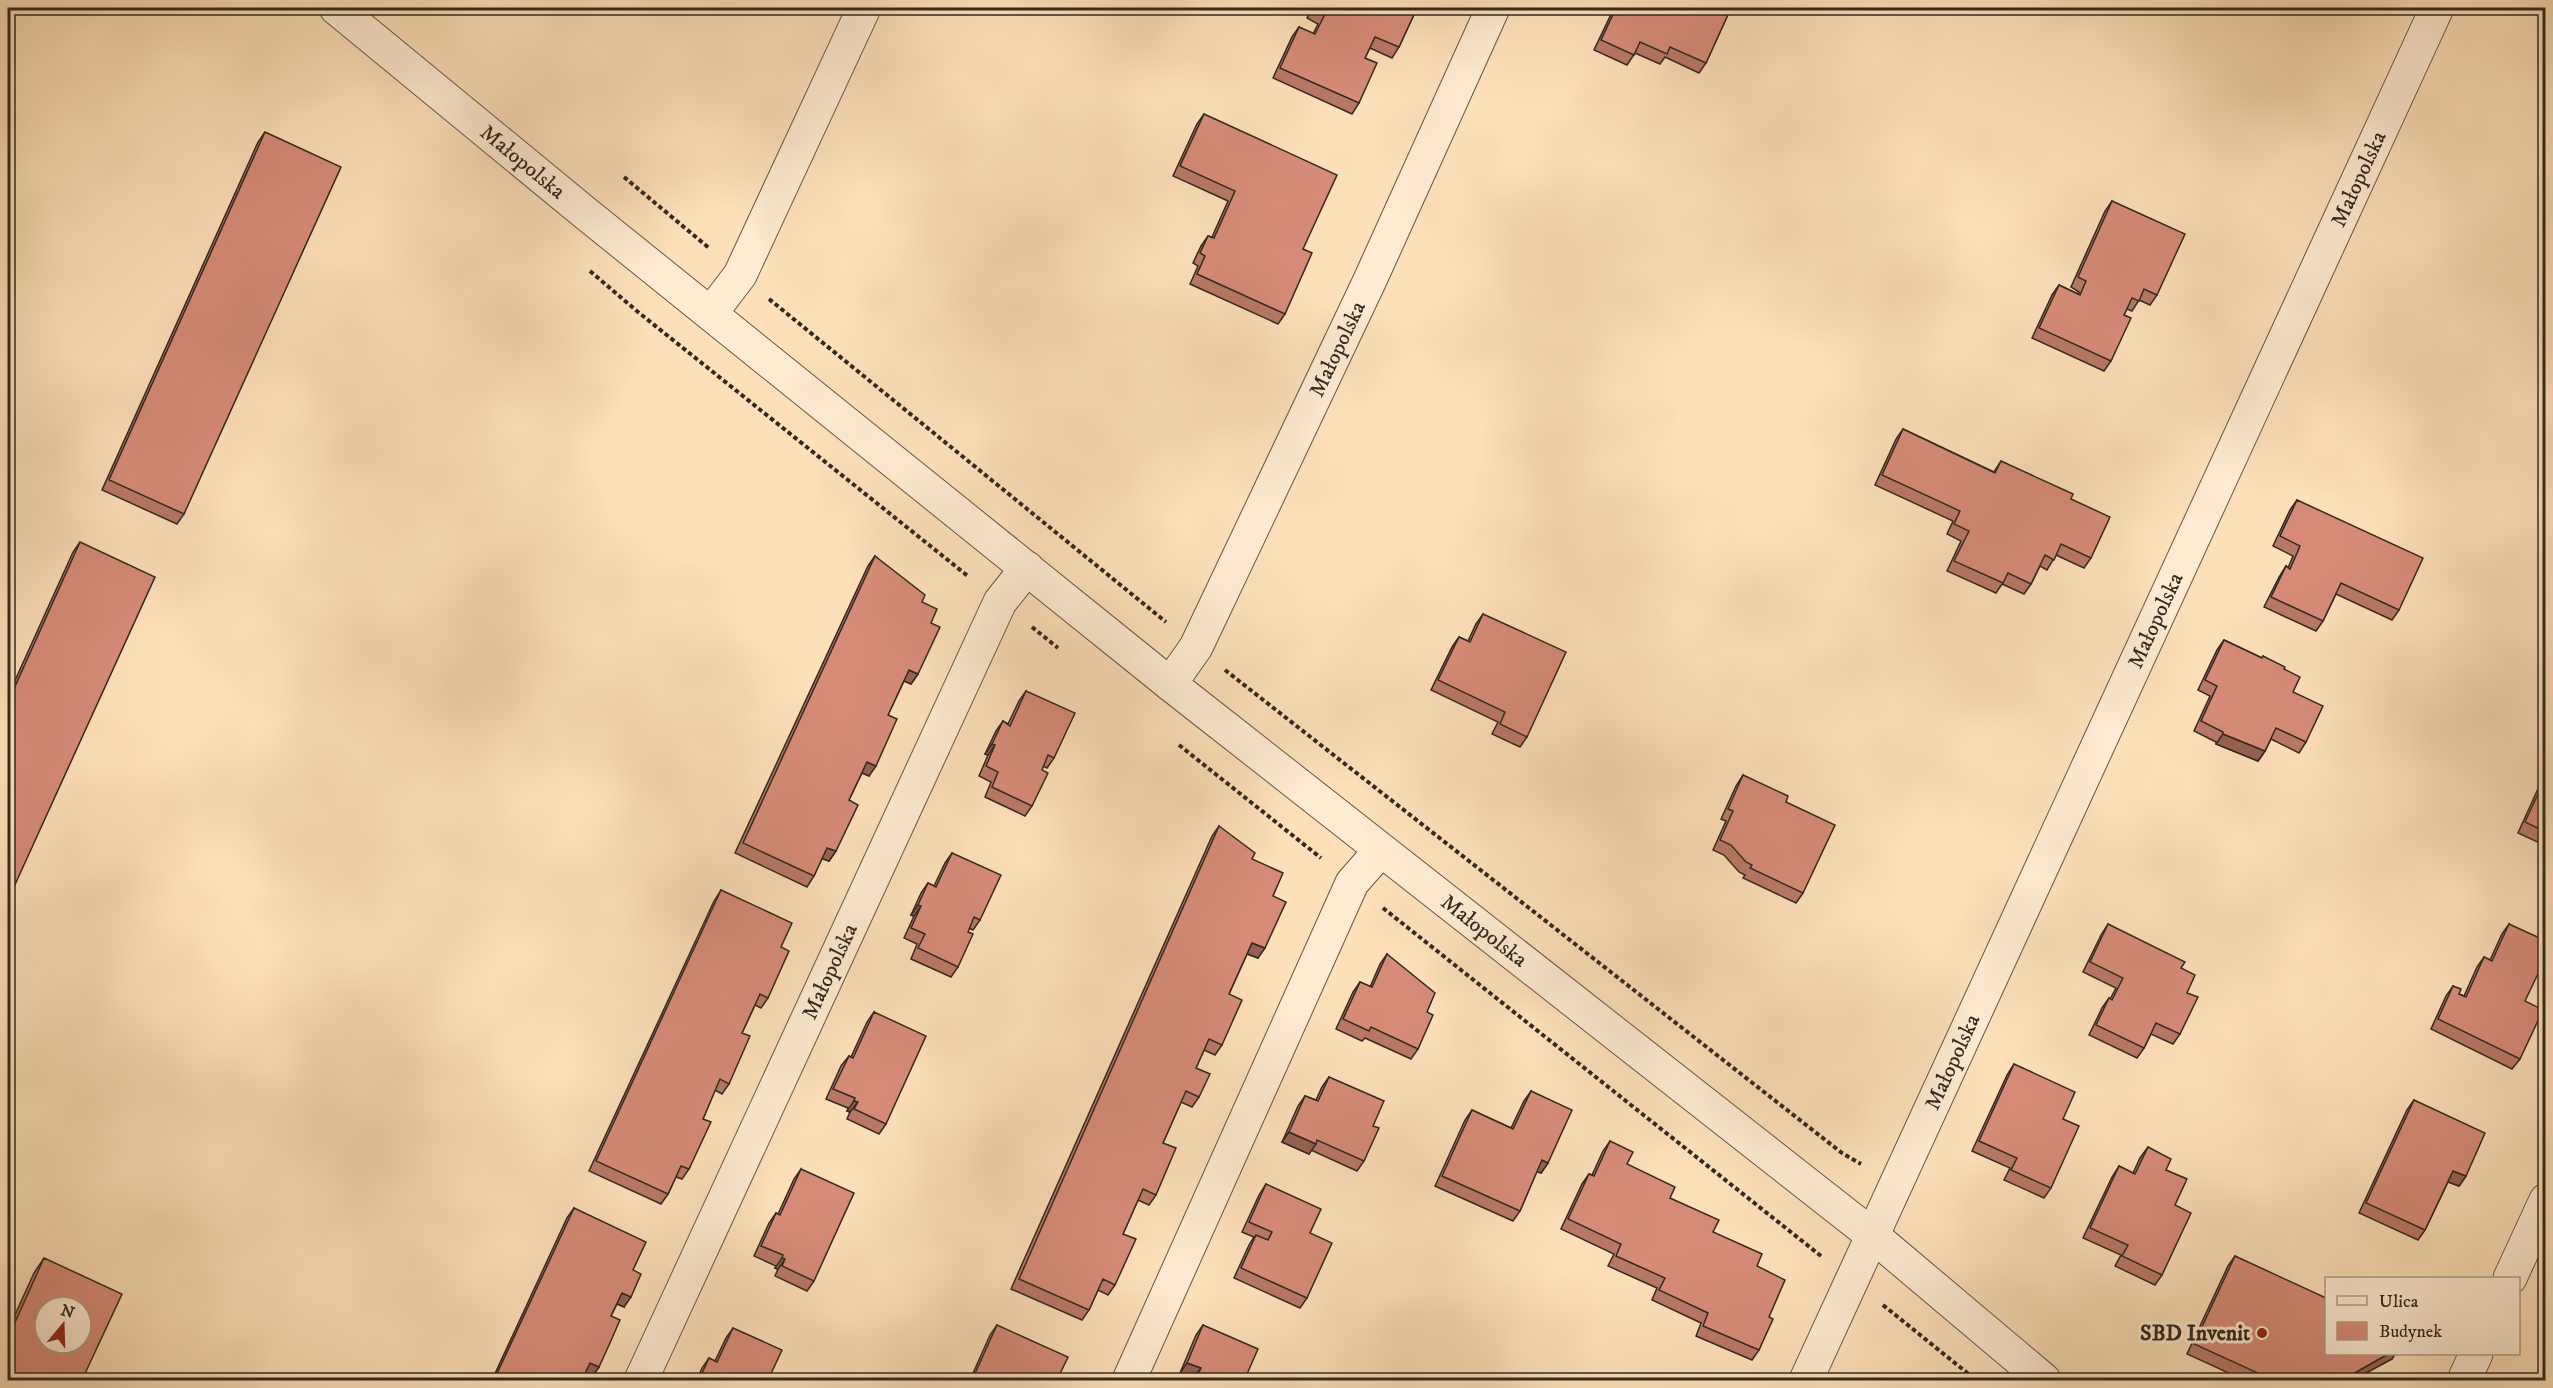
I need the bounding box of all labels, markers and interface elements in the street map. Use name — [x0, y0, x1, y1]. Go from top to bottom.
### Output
street label: Małopolska — [475, 119, 572, 205]
street label: Małopolska — [2325, 126, 2392, 231]
street label: Małopolska — [1303, 296, 1372, 401]
street label: Małopolska — [2122, 568, 2189, 673]
street label: Małopolska — [1436, 888, 1533, 973]
street label: Małopolska — [796, 919, 864, 1024]
street label: Małopolska — [1919, 1009, 1986, 1114]
legend — [2325, 1277, 2520, 1355]
text: Ulica — [2379, 1291, 2419, 1313]
north arrow — [33, 1295, 93, 1355]
text: N — [58, 1300, 77, 1323]
place label: SBD Invenit — [2140, 1320, 2250, 1347]
text: Budynek — [2379, 1321, 2442, 1343]
marker: SBD Invenit — [2255, 1326, 2269, 1340]

